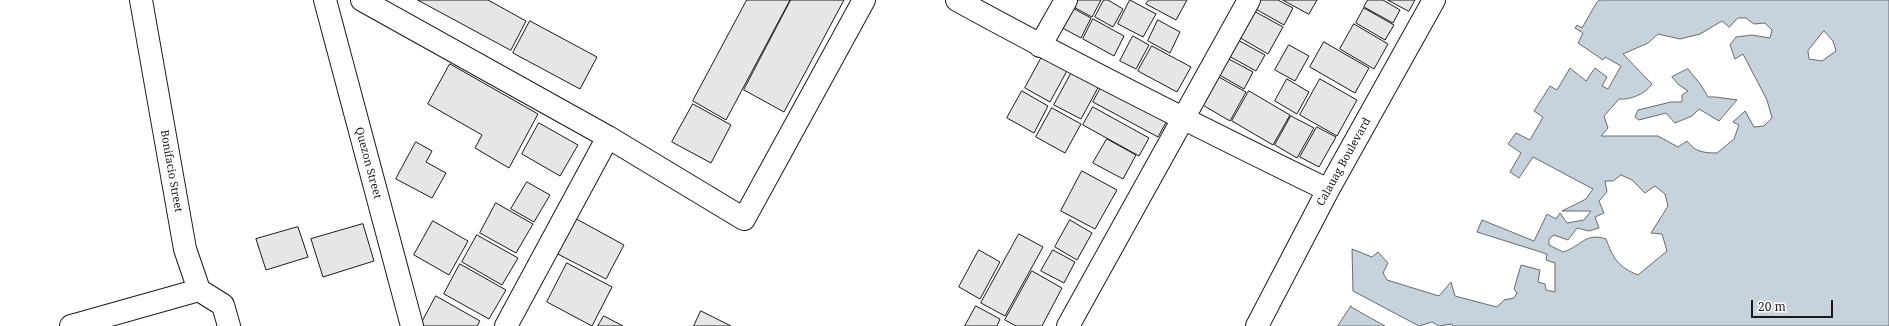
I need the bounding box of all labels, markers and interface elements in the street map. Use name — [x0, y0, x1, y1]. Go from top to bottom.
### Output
street label: Calauag Boulevard — [1314, 116, 1374, 208]
street label: Quezon Street — [352, 126, 384, 200]
street label: Bonifacio Street — [157, 129, 185, 213]
scale bar — [1753, 292, 1835, 318]
text: 20 m — [1758, 298, 1786, 315]

